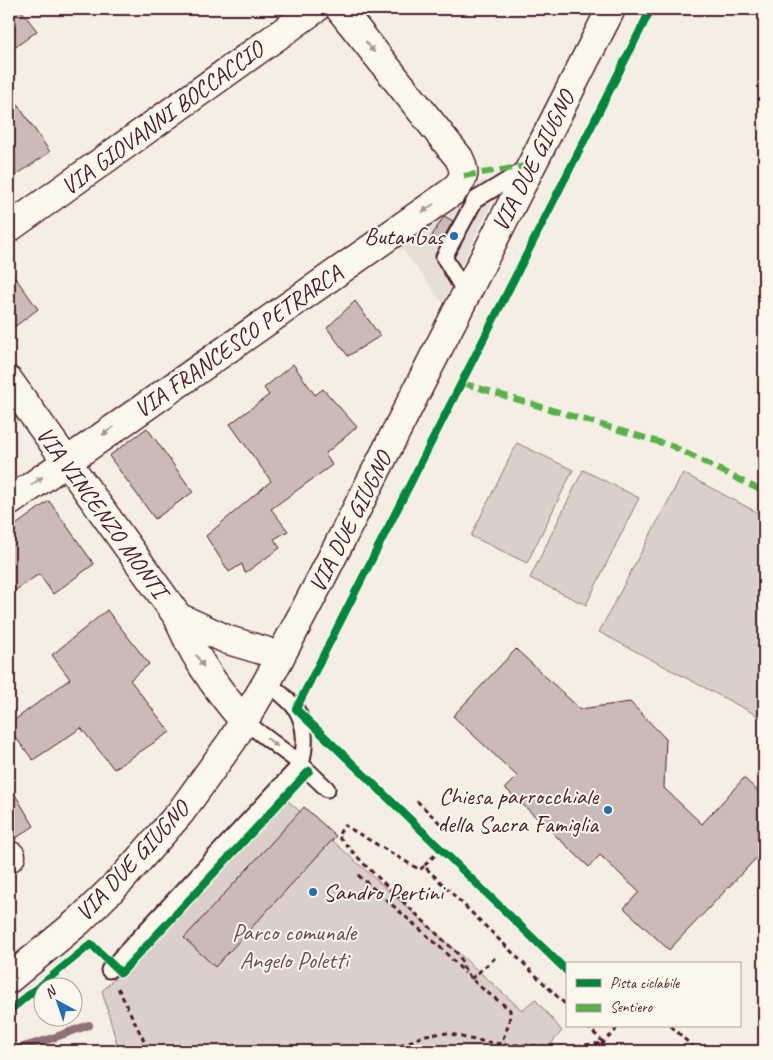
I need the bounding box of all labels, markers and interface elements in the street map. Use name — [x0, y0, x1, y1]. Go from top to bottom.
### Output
street label: VIA GIOVANNI BOCCACCIO — [55, 33, 272, 202]
one-way arrow — [365, 40, 376, 53]
street label: VIA DUE GIUGNO — [485, 83, 583, 236]
one-way arrow — [421, 203, 435, 213]
place label: ButanGas — [364, 221, 446, 251]
marker: ButanGas — [448, 230, 460, 242]
street label: VIA FRANCESCO PETRARCA — [128, 257, 349, 424]
street label: VIA VINCENZO MONTI — [30, 421, 177, 608]
one-way arrow — [101, 426, 115, 436]
street label: VIA DUE GIUGNO — [302, 444, 400, 597]
one-way arrow — [30, 476, 44, 486]
one-way arrow — [196, 654, 205, 667]
one-way arrow — [265, 737, 278, 748]
place label: Chiesa parrocchiale della Sacra Famiglia — [438, 781, 600, 839]
street label: VIA DUE GIUGNO — [69, 792, 197, 927]
marker: Chiesa parrocchiale della Sacra Famiglia — [602, 804, 614, 816]
place label: Sandro Pertini — [323, 877, 446, 907]
marker: Sandro Pertini — [307, 886, 319, 898]
park label: Parco comunale Angelo Poletti — [232, 917, 358, 975]
legend — [566, 962, 740, 1028]
text: Pista ciclabile — [610, 974, 680, 993]
north arrow — [32, 978, 82, 1028]
text: N — [41, 982, 61, 1002]
text: Sentiero — [610, 998, 653, 1017]

